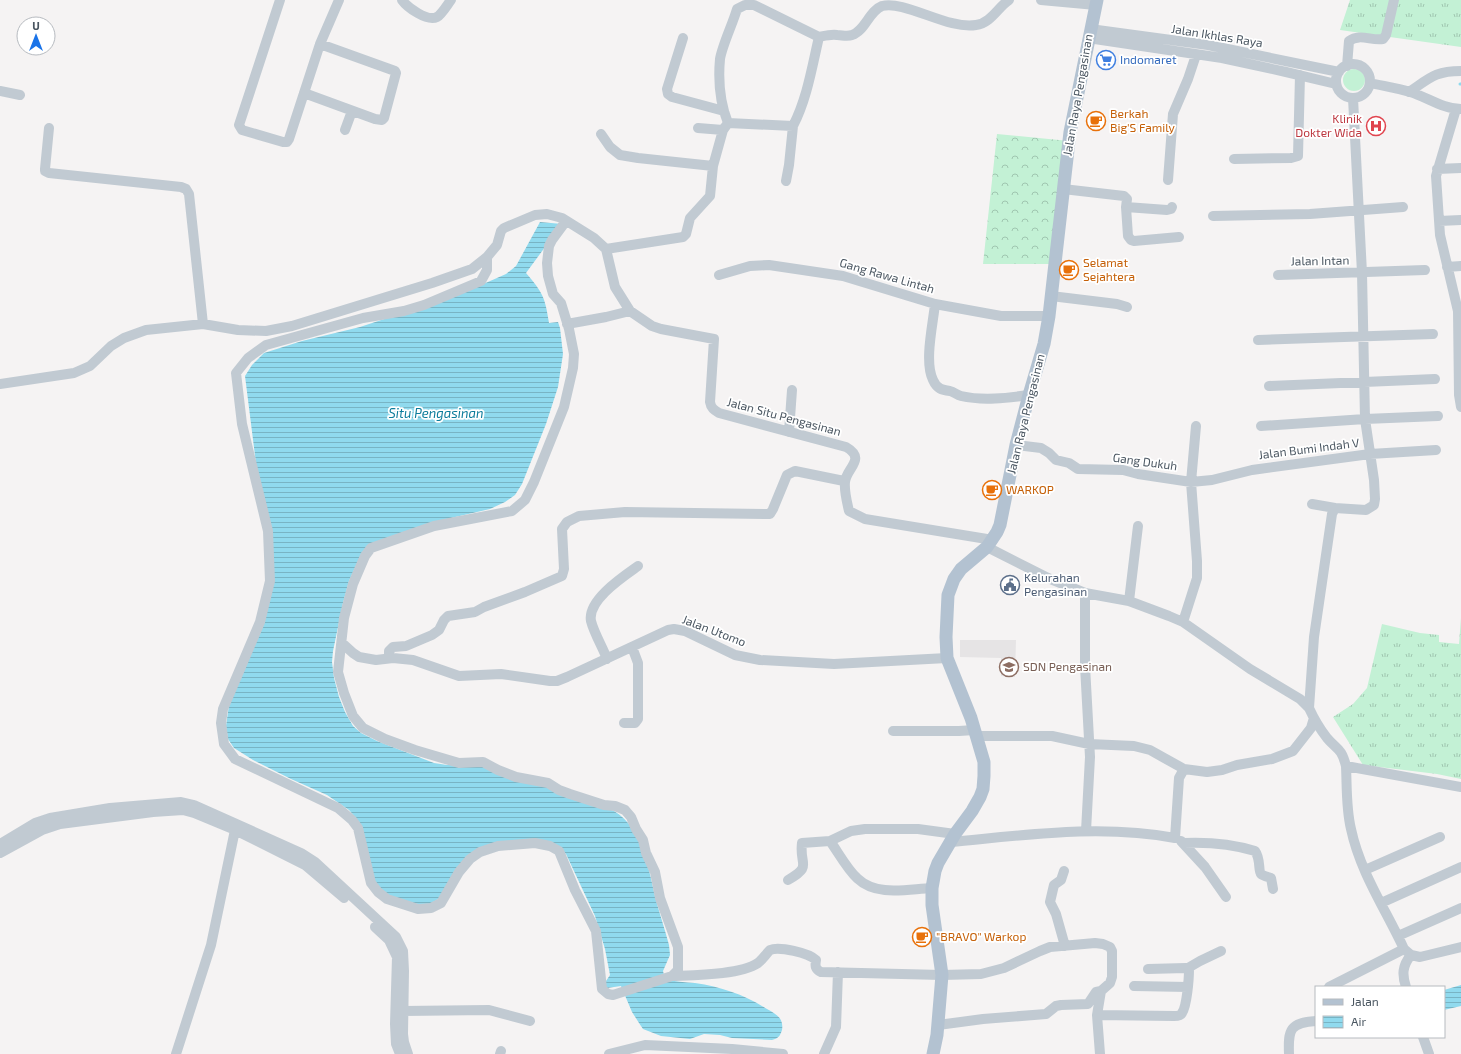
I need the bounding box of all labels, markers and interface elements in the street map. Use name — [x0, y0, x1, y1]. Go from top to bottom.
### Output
north arrow — [16, 16, 56, 56]
text: U — [32, 19, 40, 32]
street label: Jalan Ikhlas Raya — [1170, 21, 1264, 49]
street label: Jalan Raya Pengasinan — [1059, 33, 1095, 157]
supermarket icon: Indomaret — [1095, 49, 1117, 71]
place label: Indomaret — [1120, 52, 1177, 66]
place label: Berkah Big'S Family — [1110, 106, 1176, 134]
cafe icon: Berkah Big'S Family — [1085, 110, 1107, 132]
place label: Klinik Dokter Wida — [1295, 111, 1362, 139]
hospital icon: Klinik Dokter Wida — [1365, 115, 1387, 137]
street label: Jalan Intan — [1291, 252, 1349, 268]
street label: Gang Rawa Lintah — [838, 255, 936, 295]
place label: Selamat Sejahtera — [1083, 255, 1135, 284]
cafe icon: Selamat Sejahtera — [1058, 259, 1080, 281]
street label: Jalan Raya Pengasinan — [1003, 352, 1047, 475]
street label: Jalan Situ Pengasinan — [726, 394, 843, 438]
water label: Situ Pengasinan — [389, 405, 483, 421]
street label: Jalan Bumi Indah V — [1258, 435, 1361, 461]
street label: Gang Dukuh — [1112, 450, 1178, 472]
cafe icon: WARKOP — [981, 479, 1003, 501]
place label: WARKOP — [1006, 482, 1054, 496]
place label: Kelurahan Pengasinan — [1024, 570, 1087, 598]
public building icon: Kelurahan Pengasinan — [999, 574, 1021, 596]
street label: Jalan Utomo — [680, 611, 748, 649]
school or university icon: SDN Pengasinan — [998, 656, 1020, 678]
place label: SDN Pengasinan — [1023, 659, 1112, 673]
cafe icon: "BRAVO" Warkop — [911, 926, 933, 948]
place label: "BRAVO" Warkop — [936, 929, 1026, 943]
legend — [1315, 986, 1445, 1038]
text: Jalan — [1351, 994, 1379, 1008]
text: Air — [1351, 1014, 1366, 1028]

